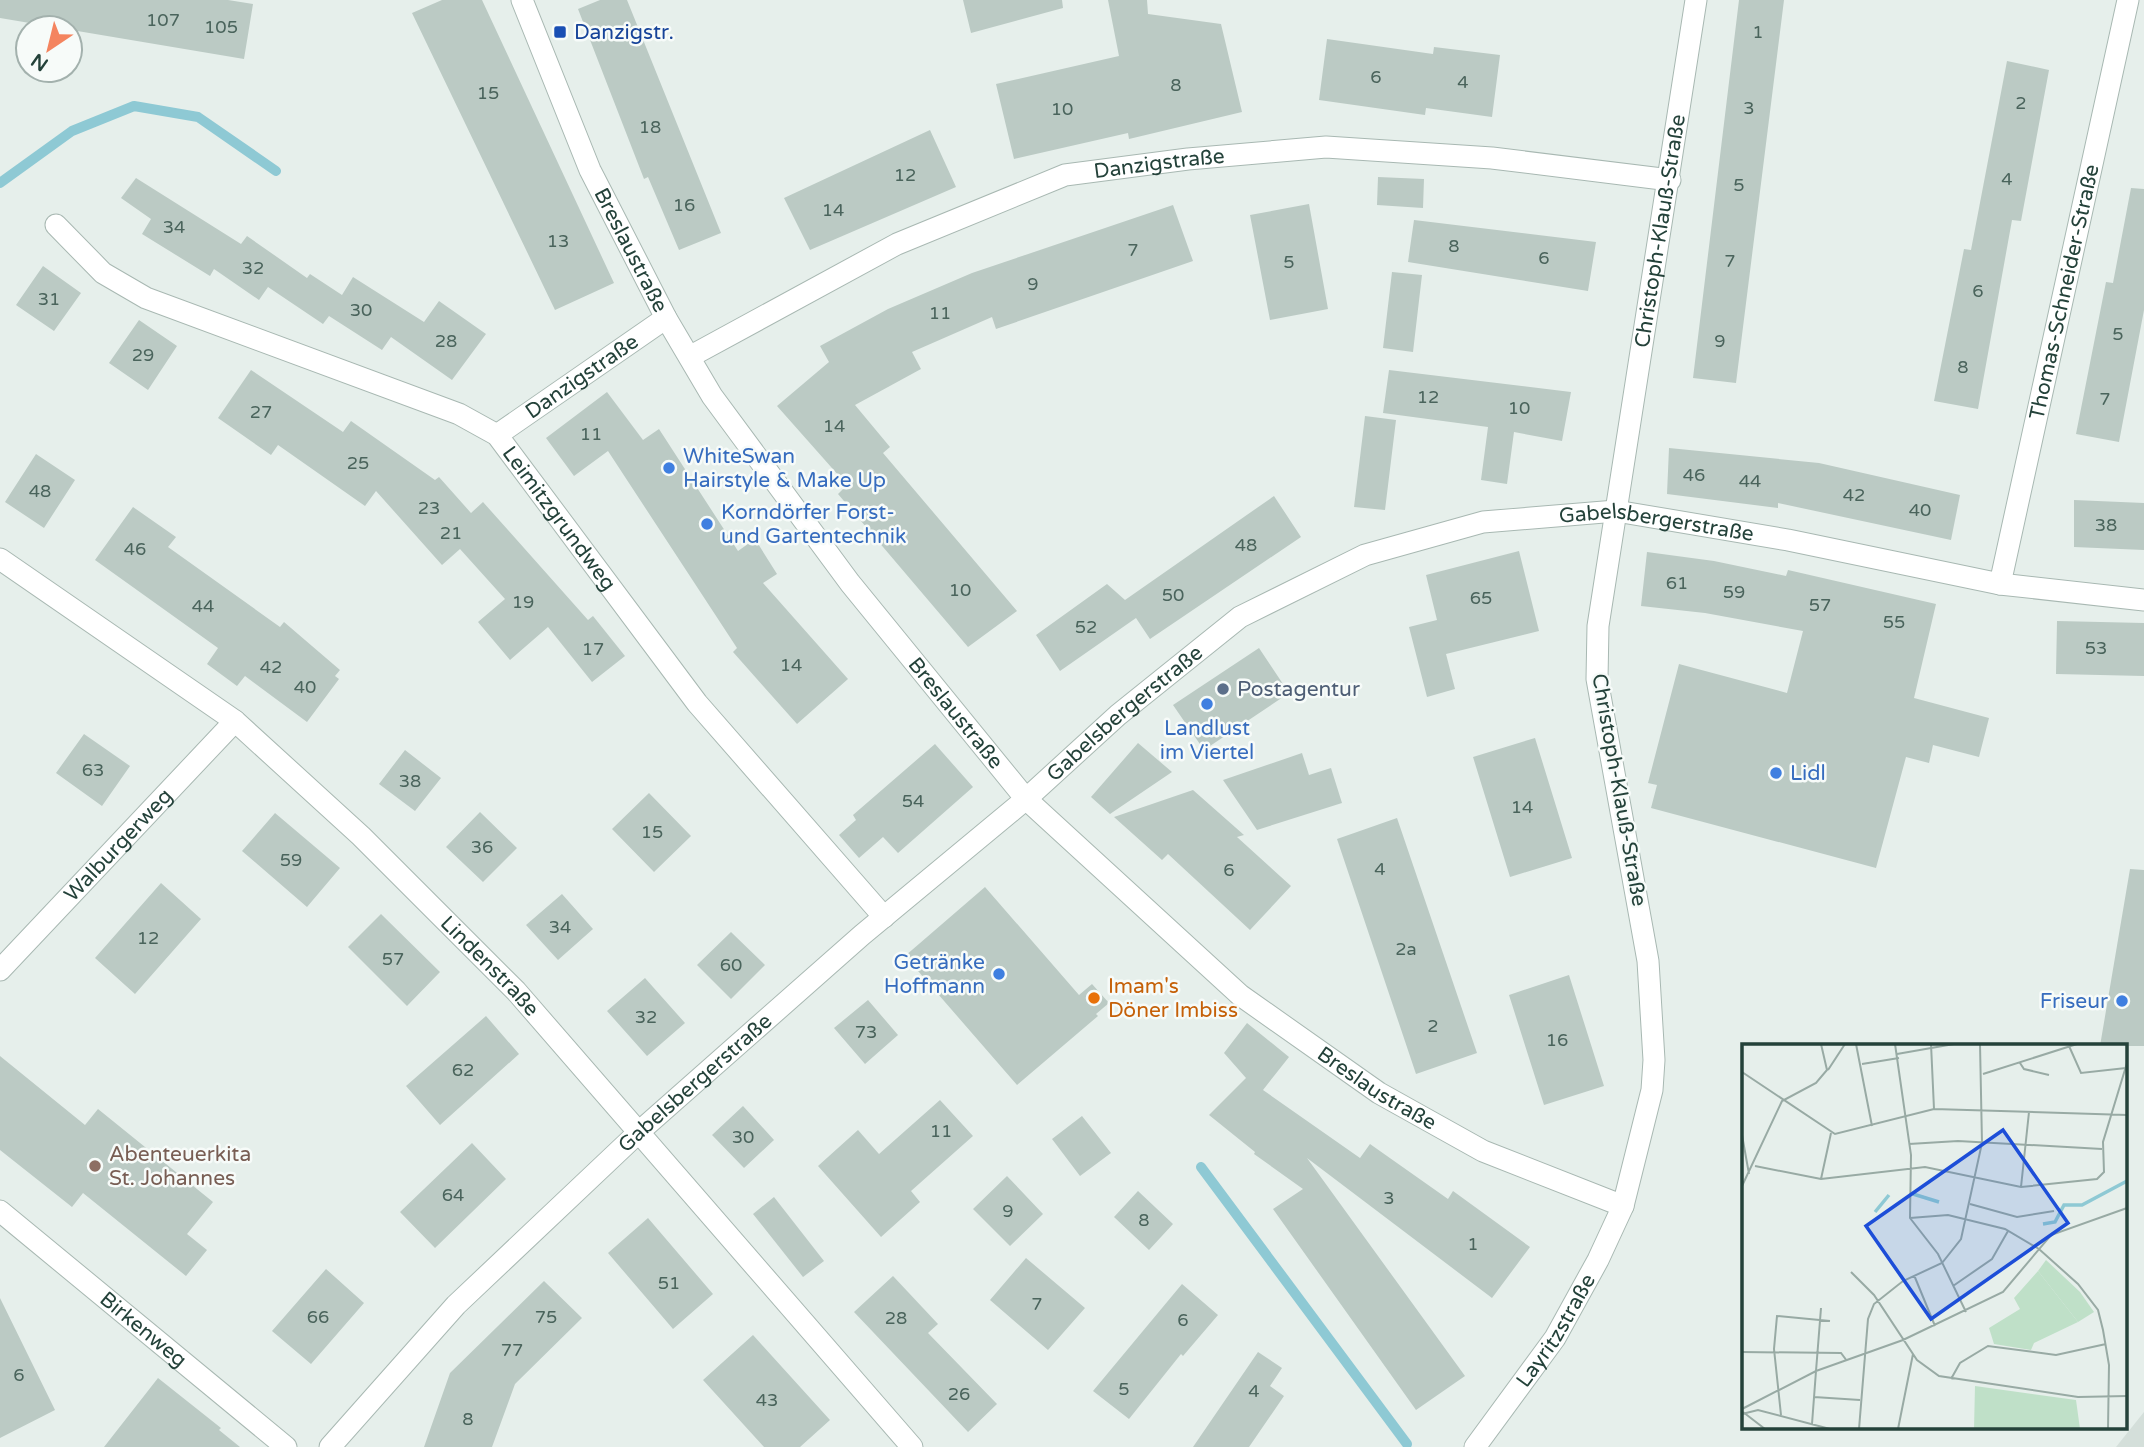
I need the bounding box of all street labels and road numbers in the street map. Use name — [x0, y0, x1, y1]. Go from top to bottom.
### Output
street label: Christoph-Klauß-Straße — [1629, 112, 1690, 349]
street label: Danzigstraße — [1092, 143, 1226, 184]
street label: Thomas-Schneider-Straße — [2024, 162, 2104, 422]
street label: Breslaustraße — [589, 184, 673, 316]
street label: Danzigstraße — [520, 329, 643, 424]
street label: Leimitzgrundweg — [497, 441, 621, 595]
street label: Gabelsbergerstraße — [1558, 498, 1756, 547]
street label: Gabelsbergerstraße — [1041, 640, 1207, 786]
street label: Breslaustraße — [903, 652, 1009, 774]
street label: Christoph-Klauß-Straße — [1586, 672, 1652, 908]
street label: Walburgerweg — [59, 783, 177, 907]
street label: Lindenstraße — [435, 910, 545, 1021]
street label: Gabelsbergerstraße — [613, 1008, 777, 1158]
street label: Breslaustraße — [1313, 1041, 1441, 1135]
street label: Layritzstraße — [1511, 1269, 1601, 1392]
street label: Birkenweg — [95, 1286, 192, 1372]

